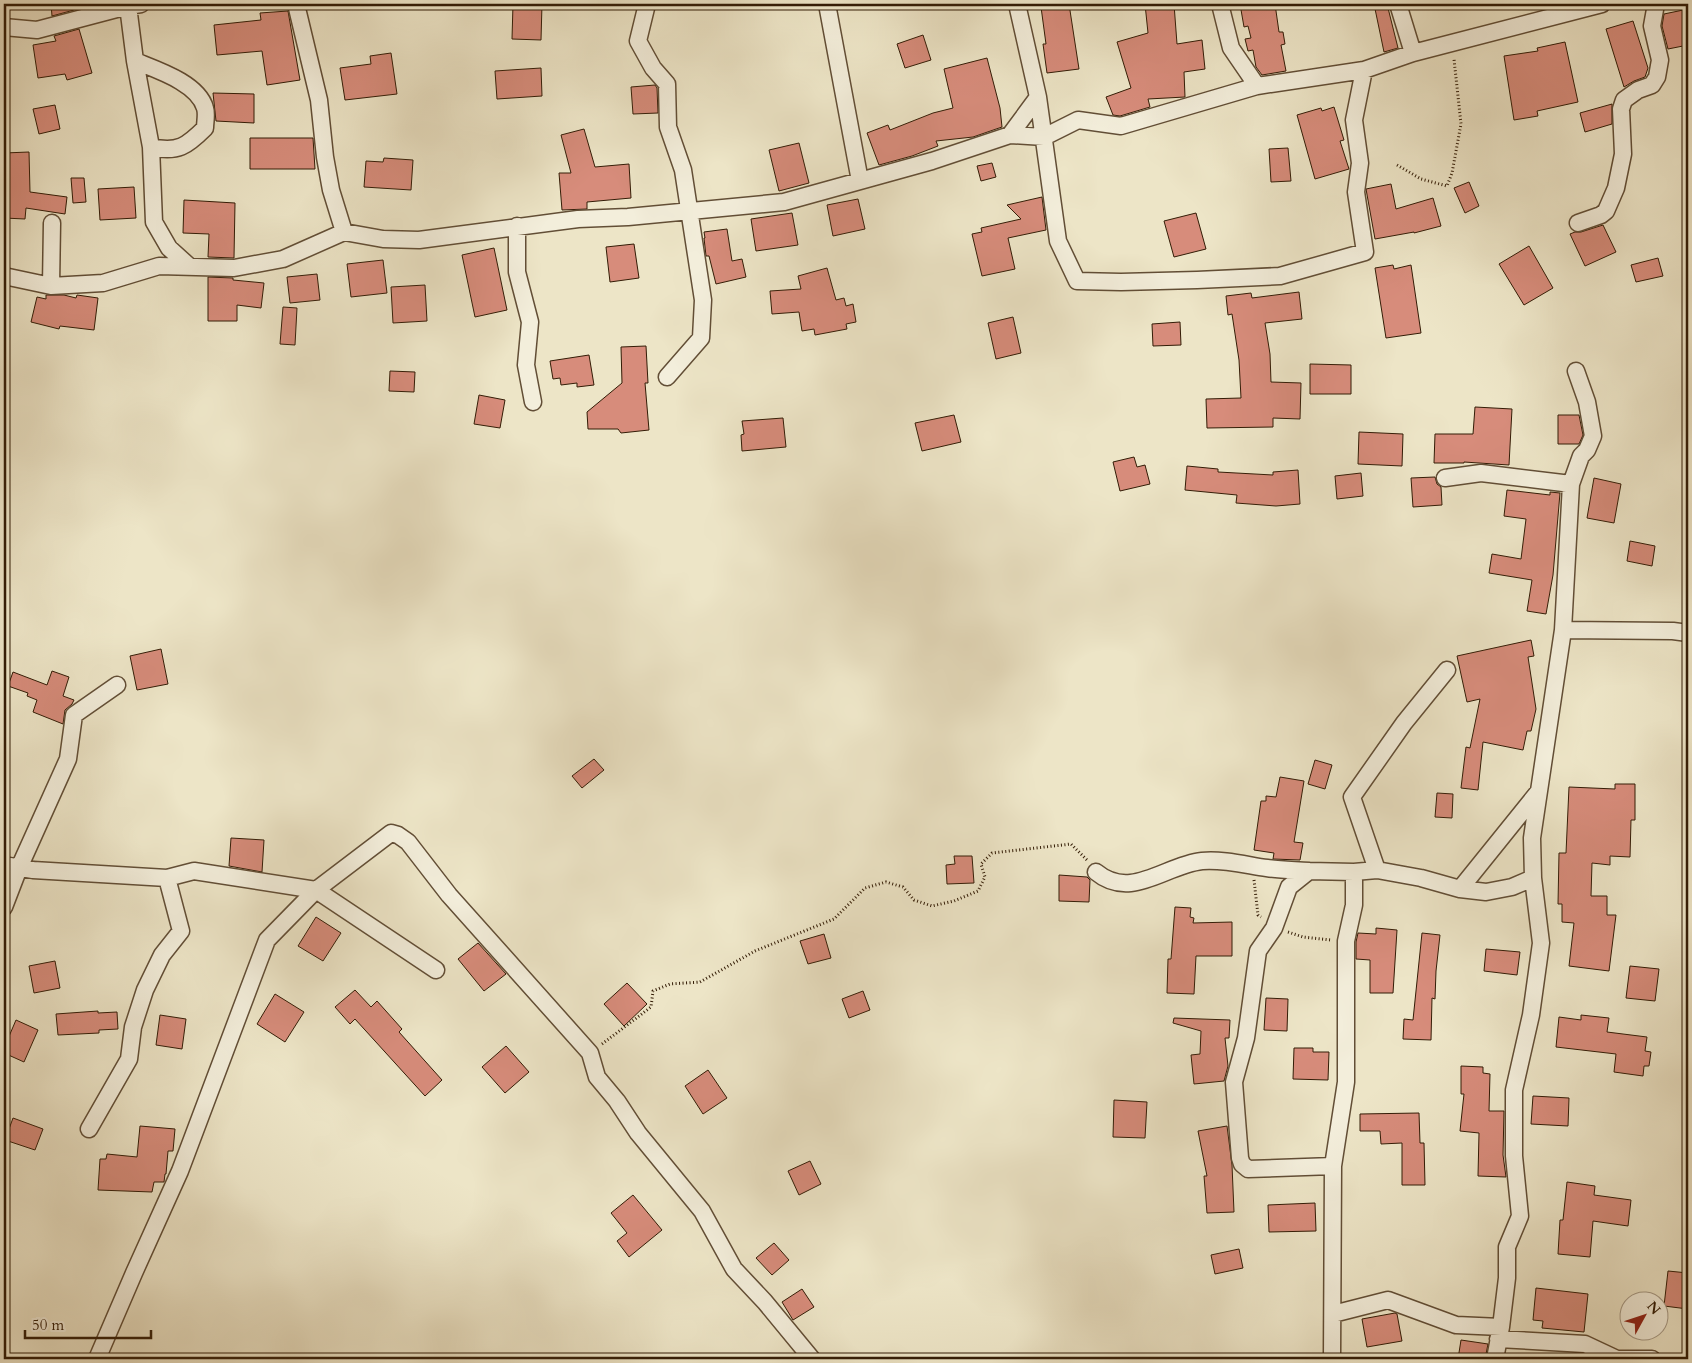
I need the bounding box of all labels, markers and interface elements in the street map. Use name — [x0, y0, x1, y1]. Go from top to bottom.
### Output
north arrow — [1620, 1290, 1670, 1340]
text: N — [1642, 1297, 1665, 1319]
scale bar — [25, 1308, 151, 1340]
text: 50 m — [32, 1315, 64, 1335]

